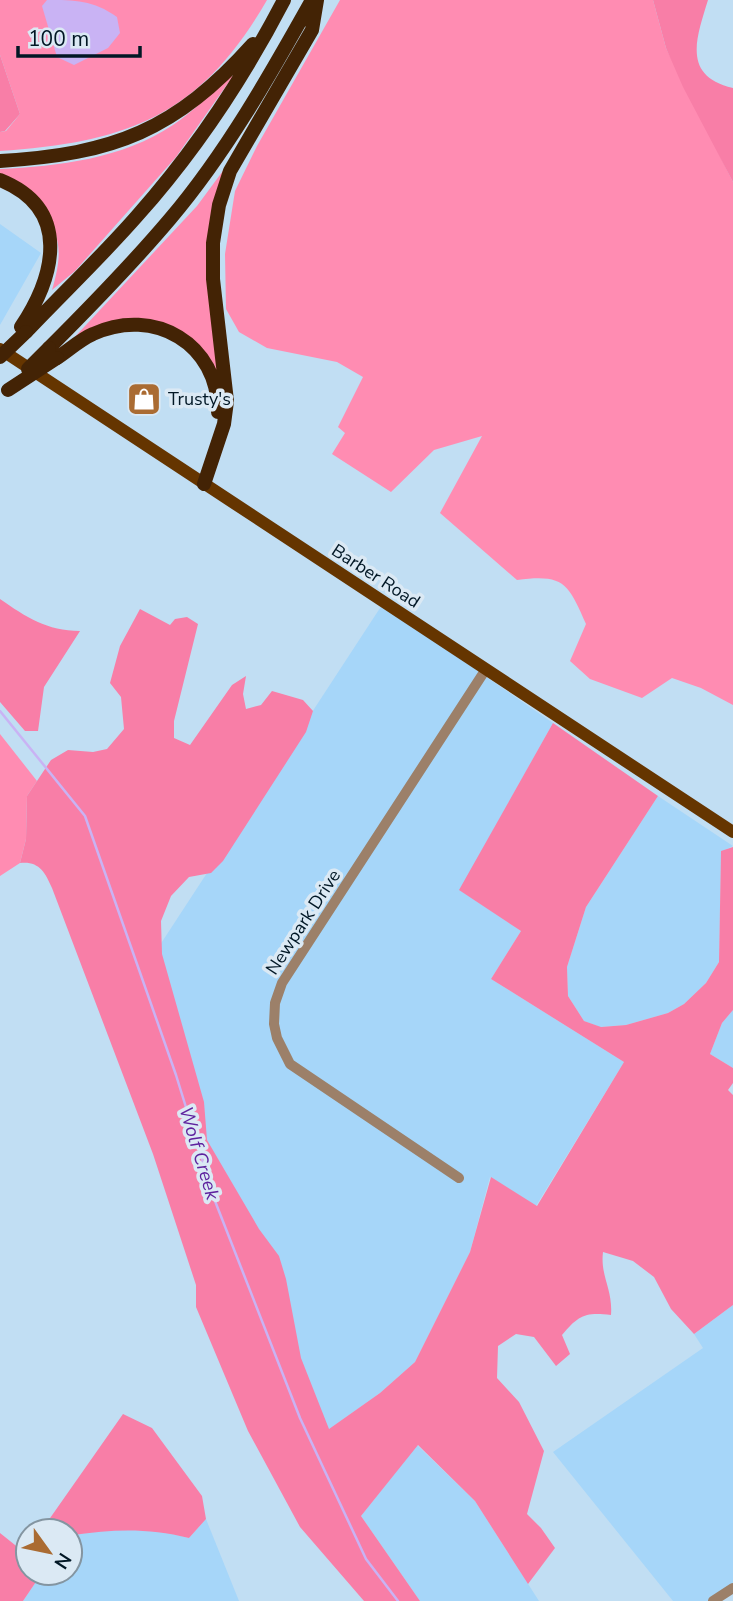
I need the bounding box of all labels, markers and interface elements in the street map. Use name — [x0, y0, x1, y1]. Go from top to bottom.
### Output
scale bar — [18, 14, 140, 58]
text: 100 m — [28, 25, 89, 53]
shop icon: Trusty's — [125, 380, 163, 418]
place label: Trusty's — [168, 387, 231, 411]
street label: Barber Road — [327, 538, 425, 614]
street label: Newpark Drive — [260, 865, 346, 979]
water label: Wolf Creek — [173, 1103, 226, 1204]
north arrow — [14, 1517, 84, 1587]
text: N — [48, 1548, 77, 1574]

